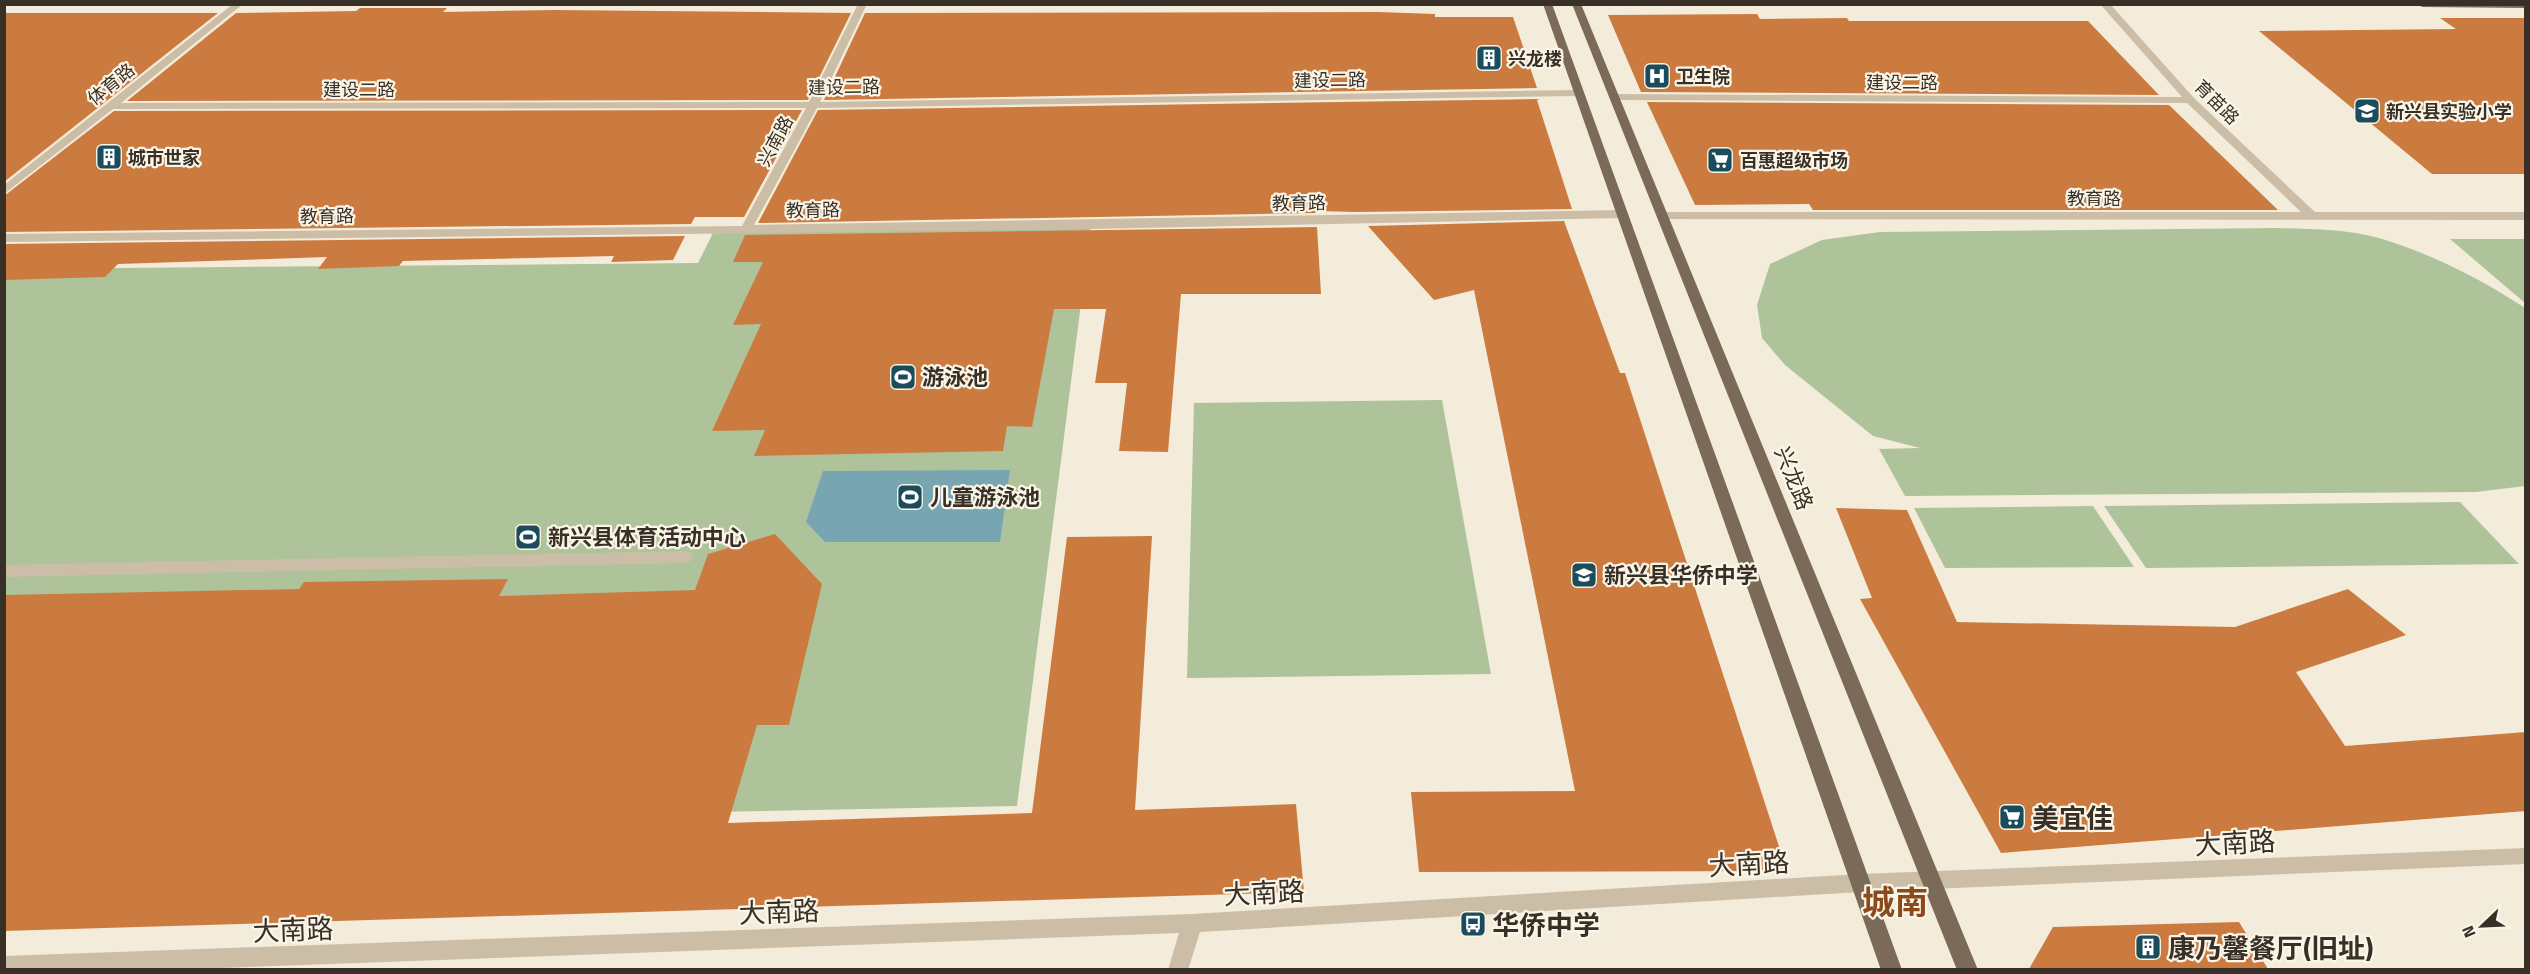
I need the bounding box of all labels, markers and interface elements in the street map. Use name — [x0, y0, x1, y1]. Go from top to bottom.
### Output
building icon: 兴龙楼 — [1474, 43, 1504, 73]
place label: 兴龙楼 — [1508, 45, 1562, 72]
street label: 体育路 — [82, 57, 140, 111]
hospital icon: 卫生院 — [1642, 61, 1672, 91]
place label: 卫生院 — [1676, 63, 1730, 90]
street label: 建设二路 — [1294, 66, 1366, 94]
street label: 建设二路 — [1866, 69, 1938, 96]
street label: 建设二路 — [808, 73, 880, 101]
street label: 育苗路 — [2188, 73, 2246, 131]
street label: 建设二路 — [323, 76, 395, 103]
school or university icon: 新兴县实验小学 — [2352, 96, 2382, 126]
place label: 新兴县实验小学 — [2386, 98, 2512, 125]
street label: 兴南路 — [750, 111, 800, 171]
building icon: 城市世家 — [94, 142, 124, 172]
place label: 城市世家 — [128, 144, 200, 171]
supermarket icon: 百惠超级市场 — [1705, 145, 1735, 175]
place label: 百惠超级市场 — [1740, 147, 1848, 174]
street label: 教育路 — [2067, 185, 2121, 212]
street label: 教育路 — [1272, 189, 1326, 217]
street label: 教育路 — [786, 196, 840, 224]
street label: 教育路 — [300, 202, 354, 230]
place label: 游泳池 — [922, 360, 988, 394]
sports icon: 游泳池 — [888, 362, 918, 392]
street label: 兴龙路 — [1766, 441, 1822, 515]
place label: 儿童游泳池 — [930, 480, 1040, 514]
sports icon: 儿童游泳池 — [895, 482, 925, 512]
place label: 新兴县体育活动中心 — [548, 520, 746, 554]
sports icon: 新兴县体育活动中心 — [513, 522, 543, 552]
place label: 新兴县华侨中学 — [1604, 558, 1758, 592]
school or university icon: 新兴县华侨中学 — [1569, 560, 1599, 590]
place label: 美宜佳 — [2032, 797, 2113, 838]
supermarket icon: 美宜佳 — [1997, 802, 2027, 832]
street label: 大南路 — [2193, 819, 2277, 865]
street label: 大南路 — [1707, 840, 1791, 886]
street label: 大南路 — [1222, 869, 1306, 915]
district label: 城南 — [1862, 877, 1928, 927]
street label: 大南路 — [738, 889, 820, 933]
north arrow — [2452, 896, 2512, 956]
place label: 华侨中学 — [1492, 904, 1600, 945]
street label: 大南路 — [252, 907, 334, 951]
bus stop icon: 华侨中学 — [1458, 909, 1488, 939]
text: N — [2455, 922, 2481, 942]
place label: 康乃馨餐厅(旧址) — [2168, 927, 2374, 968]
building icon: 康乃馨餐厅(旧址) — [2133, 932, 2163, 962]

